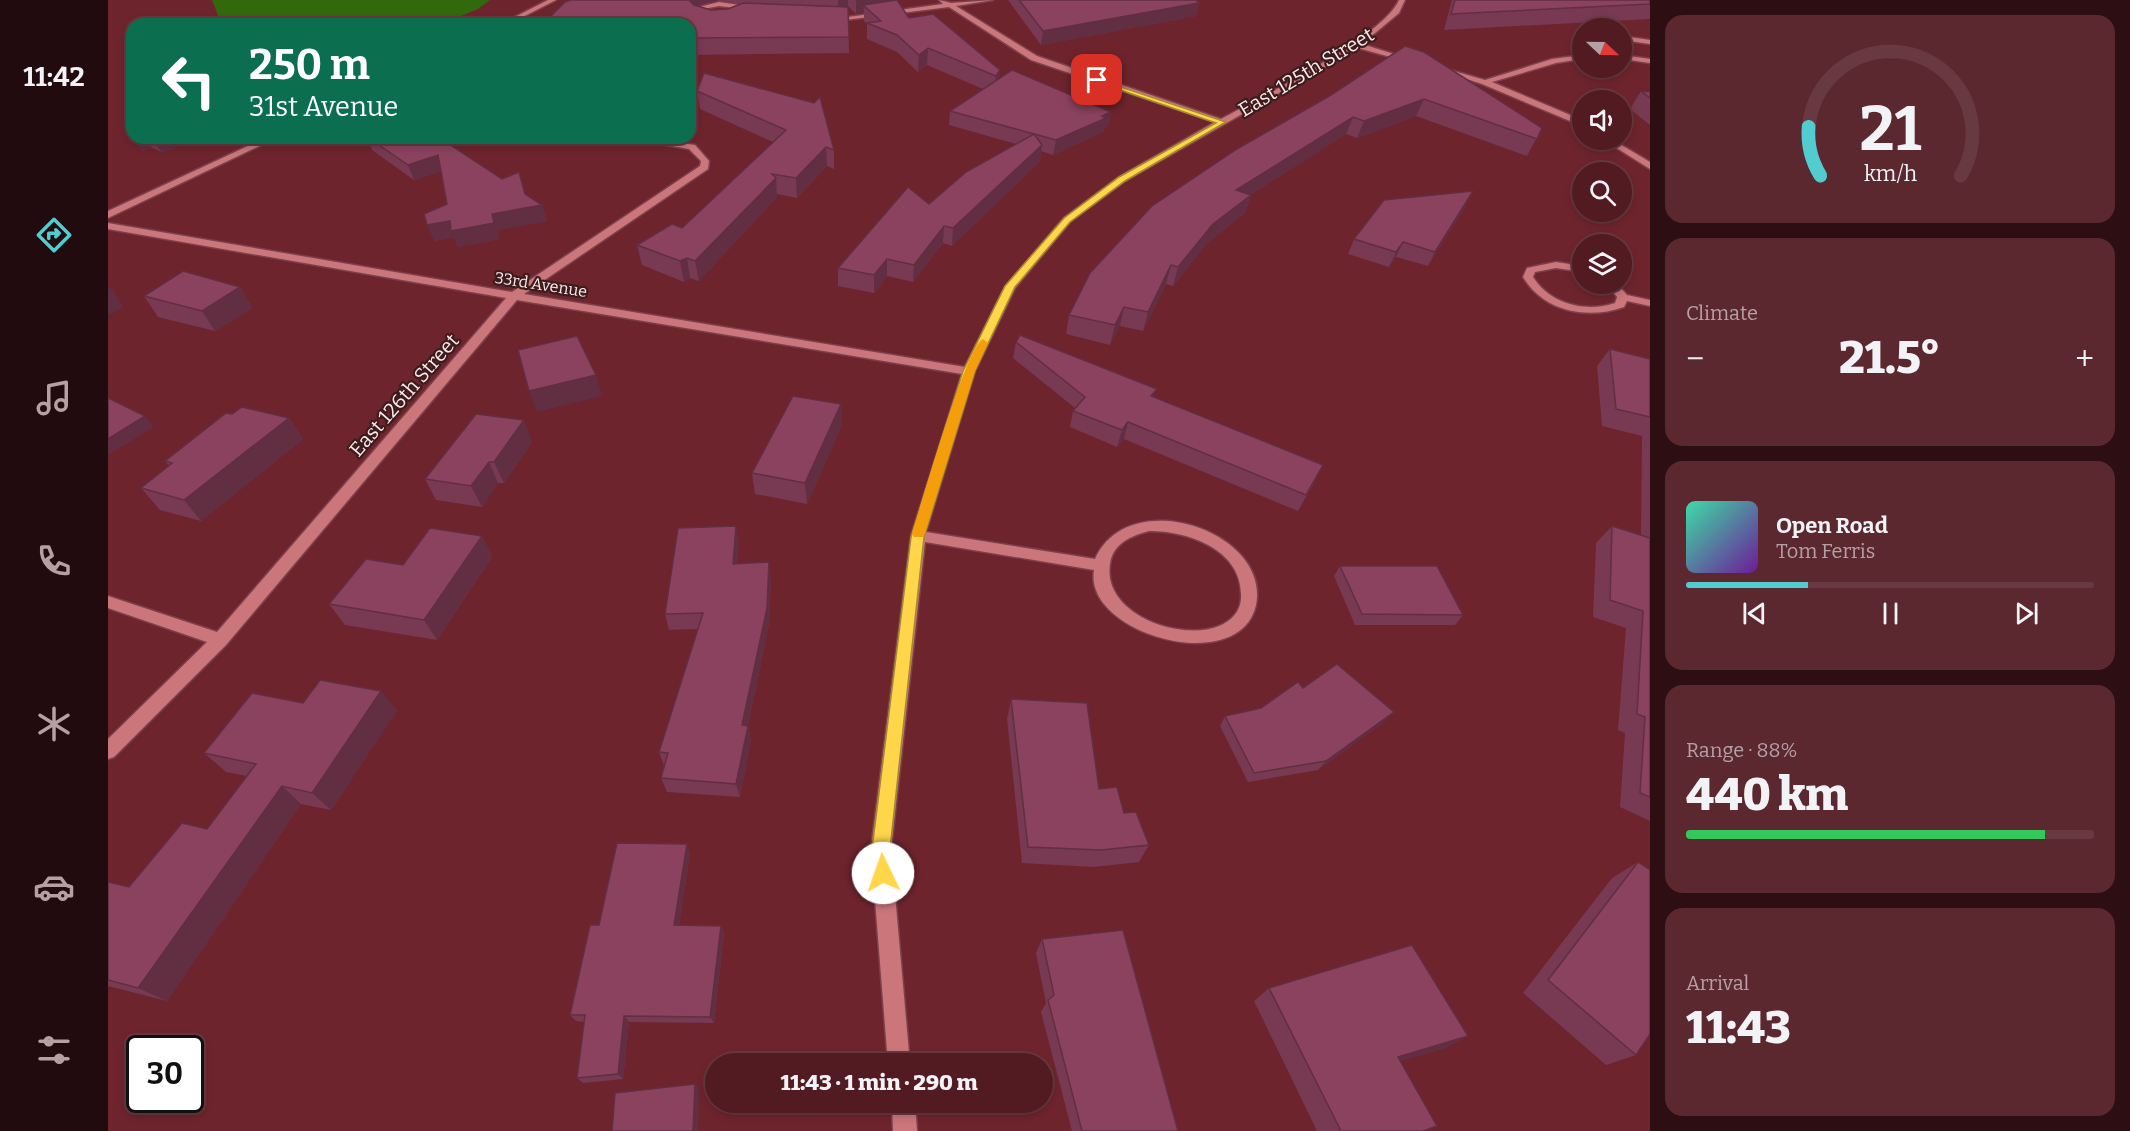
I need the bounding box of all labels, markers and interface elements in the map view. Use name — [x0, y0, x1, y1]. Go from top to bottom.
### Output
north arrow — [1572, 18, 1632, 78]
map controls — [1572, 18, 1632, 294]
street label: East 125th Street — [1234, 22, 1378, 122]
text: 250 m — [249, 40, 370, 90]
icon: left — [150, 42, 228, 120]
pin — [1071, 54, 1122, 105]
text: 11:42 — [23, 61, 85, 93]
icon: arrive — [1080, 63, 1113, 96]
button: sound — [1572, 90, 1632, 150]
text: 31st Avenue — [249, 91, 398, 123]
text: 21 — [1859, 92, 1921, 167]
text: km/h — [1863, 161, 1917, 187]
button: search — [1572, 162, 1632, 222]
icon: directions — [33, 214, 75, 256]
button: layers — [1572, 234, 1632, 294]
street label: 33rd Avenue — [493, 268, 588, 301]
text: Climate — [1686, 301, 1758, 325]
street label: East 126th Street — [344, 329, 464, 461]
text: 21.5° — [1839, 331, 1940, 385]
text: − — [1686, 339, 1704, 379]
text: + — [2075, 339, 2094, 379]
icon: music — [33, 377, 75, 419]
text: Open Road — [1776, 512, 1888, 539]
text: Tom Ferris — [1776, 539, 1875, 563]
icon: phone — [33, 540, 75, 582]
icon: previous — [1738, 597, 1771, 630]
icon: pause — [1874, 597, 1907, 630]
icon: next — [2010, 597, 2043, 630]
icon: climate — [33, 703, 75, 745]
text: Range · 88% — [1686, 738, 1797, 762]
text: 440 km — [1686, 768, 1848, 822]
position arrow — [851, 841, 915, 905]
icon: car — [33, 866, 75, 908]
text: Arrival — [1686, 971, 1749, 995]
text: 11:43 — [1686, 1001, 1791, 1055]
icon: filters — [33, 1029, 75, 1071]
speed limit sign: 30 — [126, 1035, 204, 1113]
text: 11:43 · 1 min · 290 m — [780, 1069, 978, 1096]

